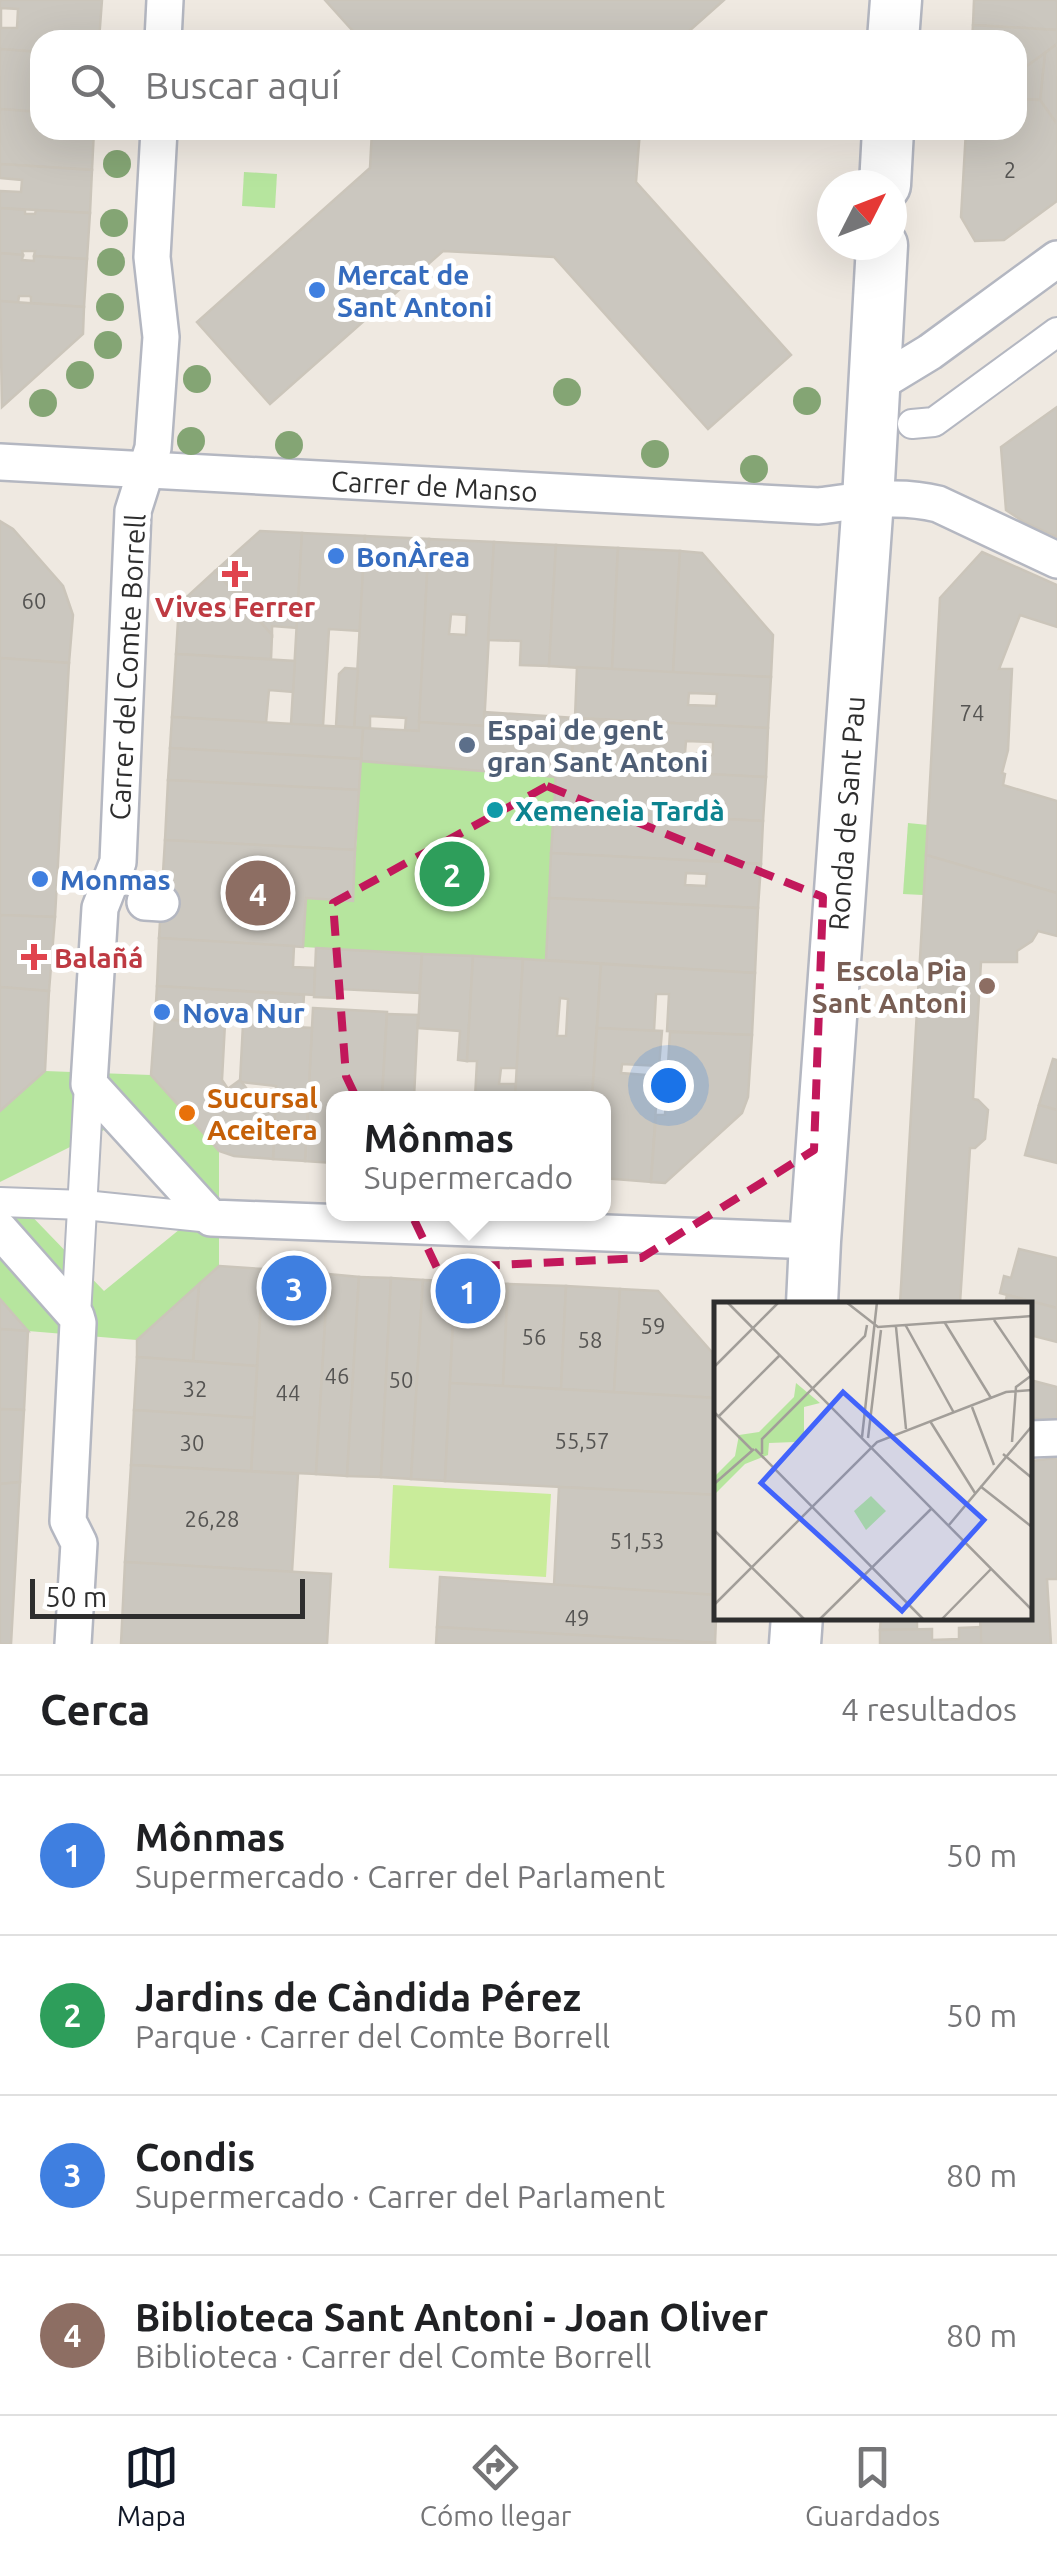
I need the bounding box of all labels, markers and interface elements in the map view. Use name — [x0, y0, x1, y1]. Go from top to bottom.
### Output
search box — [30, 30, 1027, 140]
icon: search — [65, 58, 120, 113]
text: Buscar aquí — [145, 64, 340, 106]
house number: 2 — [1004, 157, 1016, 182]
north arrow — [817, 170, 907, 260]
place label: Mercat de Sant Antoni — [337, 259, 492, 322]
marker: Mercat de Sant Antoni — [306, 279, 328, 301]
street label: Carrer de Manso — [330, 464, 539, 506]
street label: Carrer del Comte Borrell — [103, 513, 151, 821]
place label: BonÀrea — [356, 540, 470, 572]
marker: BonÀrea — [325, 545, 347, 567]
marker: Vives Ferrer — [224, 563, 246, 585]
house number: 60 — [22, 588, 46, 613]
place label: Vives Ferrer — [155, 591, 316, 622]
street label: Ronda de Sant Pau — [822, 695, 869, 931]
house number: 74 — [960, 700, 984, 725]
place label: Espai de gent gran Sant Antoni — [487, 714, 708, 777]
marker: Espai de gent gran Sant Antoni — [456, 734, 478, 756]
place label: Xemeneia Tardà — [515, 795, 725, 826]
marker: Xemeneia Tardà — [484, 799, 506, 821]
pin: 2 — [420, 836, 484, 912]
pin: 4 — [226, 856, 290, 930]
place label: Monmas — [60, 864, 171, 895]
marker: Monmas — [29, 868, 51, 890]
place label: Balañá — [54, 942, 143, 973]
marker: Balañá — [23, 946, 45, 968]
place label: Escola Pia Sant Antoni — [812, 955, 967, 1018]
marker: Escola Pia Sant Antoni — [976, 975, 998, 997]
place label: Nova Nur — [182, 997, 305, 1028]
marker: Nova Nur — [151, 1001, 173, 1023]
your location — [643, 1060, 694, 1111]
place label: Sucursal Aceitera — [207, 1082, 318, 1145]
popup — [326, 1091, 611, 1221]
marker: Sucursal Aceitera — [176, 1102, 198, 1124]
text: Mônmas — [364, 1117, 514, 1159]
text: Supermercado — [364, 1159, 573, 1195]
pin: 3 — [262, 1250, 326, 1326]
pin: 1 — [436, 1254, 500, 1328]
inset map — [714, 1302, 1032, 1619]
house number: 59 — [641, 1313, 665, 1338]
house number: 56 — [522, 1324, 546, 1349]
house number: 58 — [578, 1327, 602, 1352]
house number: 46 — [325, 1363, 349, 1388]
house number: 50 — [389, 1367, 413, 1392]
house number: 32 — [183, 1376, 207, 1401]
house number: 44 — [276, 1380, 300, 1405]
house number: 55,57 — [554, 1428, 610, 1453]
house number: 30 — [180, 1430, 204, 1455]
house number: 26,28 — [184, 1506, 240, 1531]
house number: 51,53 — [609, 1528, 665, 1553]
scale bar — [30, 1574, 305, 1618]
text: 50 m — [45, 1581, 107, 1612]
house number: 49 — [565, 1605, 589, 1630]
text: Cerca — [40, 1686, 150, 1733]
text: 4 resultados — [841, 1691, 1017, 1727]
text: Mônmas — [135, 1816, 285, 1858]
text: 1 — [63, 1837, 82, 1873]
text: 50 m — [946, 1837, 1017, 1873]
text: Supermercado · Carrer del Parlament — [135, 1858, 665, 1894]
text: Jardins de Càndida Pérez — [135, 1976, 581, 2018]
text: 2 — [63, 1997, 82, 2033]
text: 50 m — [946, 1997, 1017, 2033]
text: Parque · Carrer del Comte Borrell — [135, 2018, 610, 2054]
text: Condis — [135, 2136, 255, 2178]
text: 3 — [63, 2157, 82, 2193]
text: 80 m — [946, 2157, 1017, 2193]
text: Supermercado · Carrer del Parlament — [135, 2178, 665, 2214]
text: Biblioteca Sant Antoni - Joan Oliver — [135, 2296, 768, 2338]
text: 4 — [63, 2317, 82, 2353]
text: 80 m — [946, 2317, 1017, 2353]
text: Biblioteca · Carrer del Comte Borrell — [135, 2338, 651, 2374]
tab: Mapa — [117, 2440, 186, 2531]
tab: Cómo llegar — [420, 2440, 571, 2531]
tab: Guardados — [805, 2440, 940, 2531]

